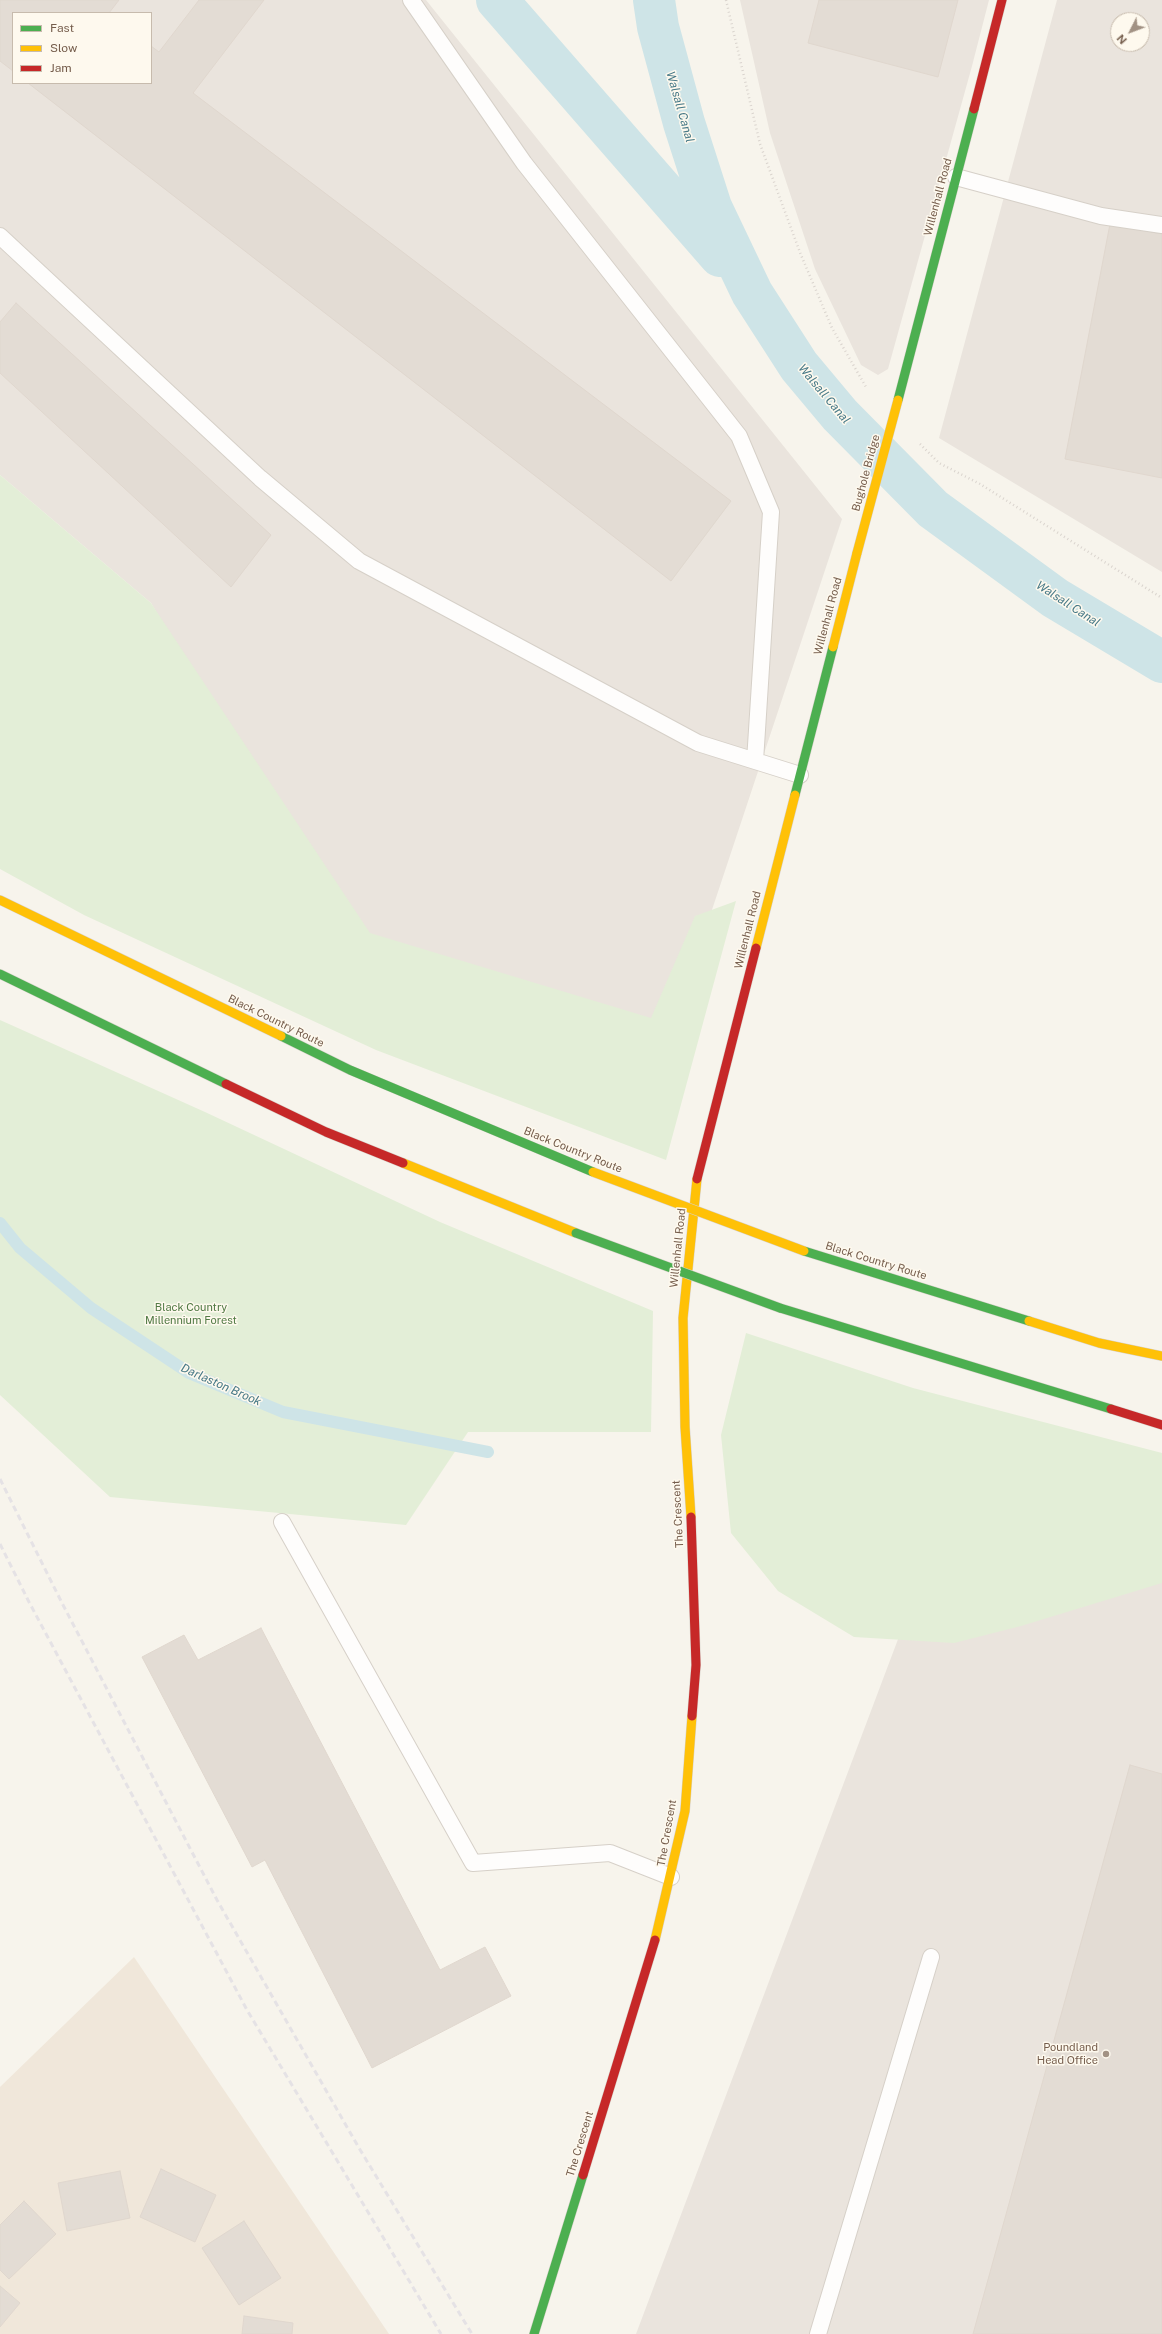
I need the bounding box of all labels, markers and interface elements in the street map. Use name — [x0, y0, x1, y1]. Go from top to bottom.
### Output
legend — [12, 12, 152, 84]
north arrow — [1110, 12, 1150, 52]
text: Fast — [50, 21, 74, 35]
text: N — [1114, 32, 1129, 47]
text: Slow — [50, 41, 77, 55]
text: Jam — [50, 61, 72, 75]
water label: Walsall Canal — [663, 70, 697, 144]
street label: Willenhall Road — [921, 157, 955, 237]
water label: Walsall Canal — [795, 361, 853, 427]
street label: Bughole Bridge — [849, 433, 883, 513]
street label: Willenhall Road — [811, 576, 845, 656]
water label: Walsall Canal — [1033, 578, 1103, 630]
street label: Willenhall Road — [732, 890, 764, 970]
street label: Black Country Route — [226, 992, 326, 1050]
street label: Black Country Route — [522, 1124, 624, 1176]
street label: Willenhall Road — [667, 1208, 689, 1288]
street label: Black Country Route — [824, 1239, 928, 1283]
park label: Black Country Millennium Forest — [145, 1301, 237, 1327]
water label: Darlaston Brook — [179, 1361, 263, 1409]
street label: The Crescent — [670, 1480, 686, 1548]
street label: The Crescent — [655, 1798, 679, 1868]
place label: Poundland Head Office — [1037, 2041, 1098, 2067]
marker: Poundland Head Office — [1101, 2049, 1111, 2059]
street label: The Crescent — [564, 2110, 596, 2178]

